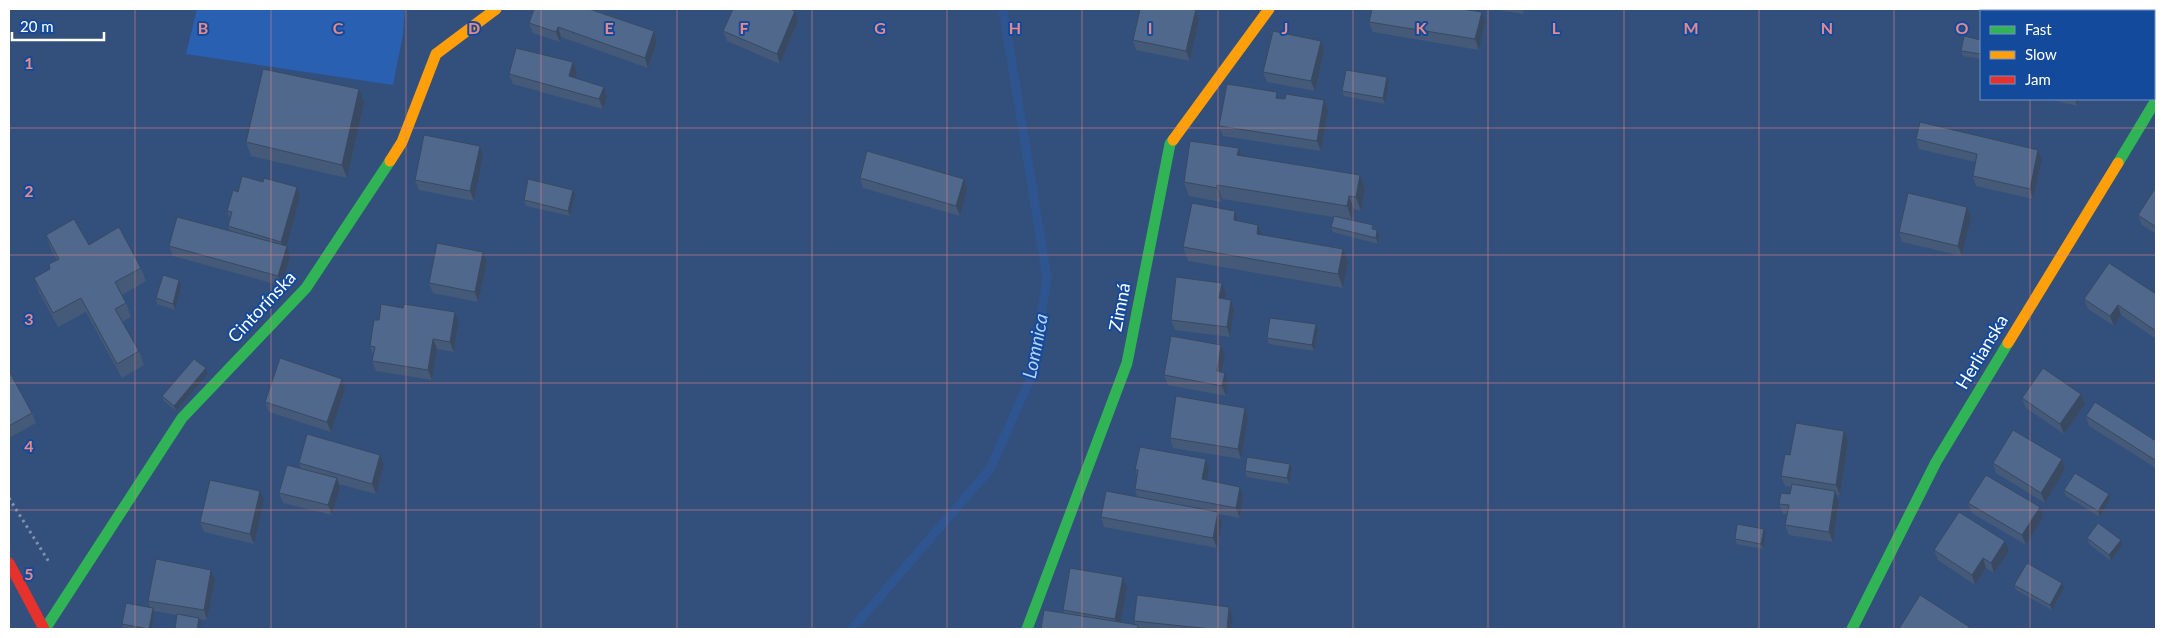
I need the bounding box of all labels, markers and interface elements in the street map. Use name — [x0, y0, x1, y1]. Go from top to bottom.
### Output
scale bar — [12, 10, 105, 42]
legend — [1980, 10, 2155, 100]
text: 20 m — [20, 17, 54, 35]
text: B — [198, 18, 208, 37]
text: C — [333, 18, 344, 37]
text: D — [468, 18, 480, 37]
text: E — [604, 18, 614, 37]
text: F — [739, 18, 749, 37]
text: G — [874, 18, 886, 37]
text: H — [1009, 18, 1021, 37]
text: I — [1148, 18, 1152, 37]
text: J — [1282, 18, 1288, 37]
text: K — [1416, 18, 1428, 37]
text: L — [1552, 18, 1561, 37]
text: M — [1683, 18, 1699, 37]
text: N — [1821, 18, 1833, 37]
text: O — [1956, 18, 1969, 37]
text: Fast — [2025, 20, 2052, 38]
text: Slow — [2025, 45, 2057, 63]
text: 1 — [24, 53, 34, 72]
text: Jam — [2025, 70, 2051, 88]
text: 2 — [24, 181, 34, 200]
street label: Cintorínska — [223, 266, 300, 347]
street label: Zimná — [1104, 281, 1134, 333]
text: 3 — [24, 309, 34, 328]
street label: Herlianska — [1950, 310, 2012, 393]
water label: Lomnica — [1017, 311, 1052, 380]
text: 4 — [24, 436, 34, 455]
text: 5 — [24, 564, 34, 583]

